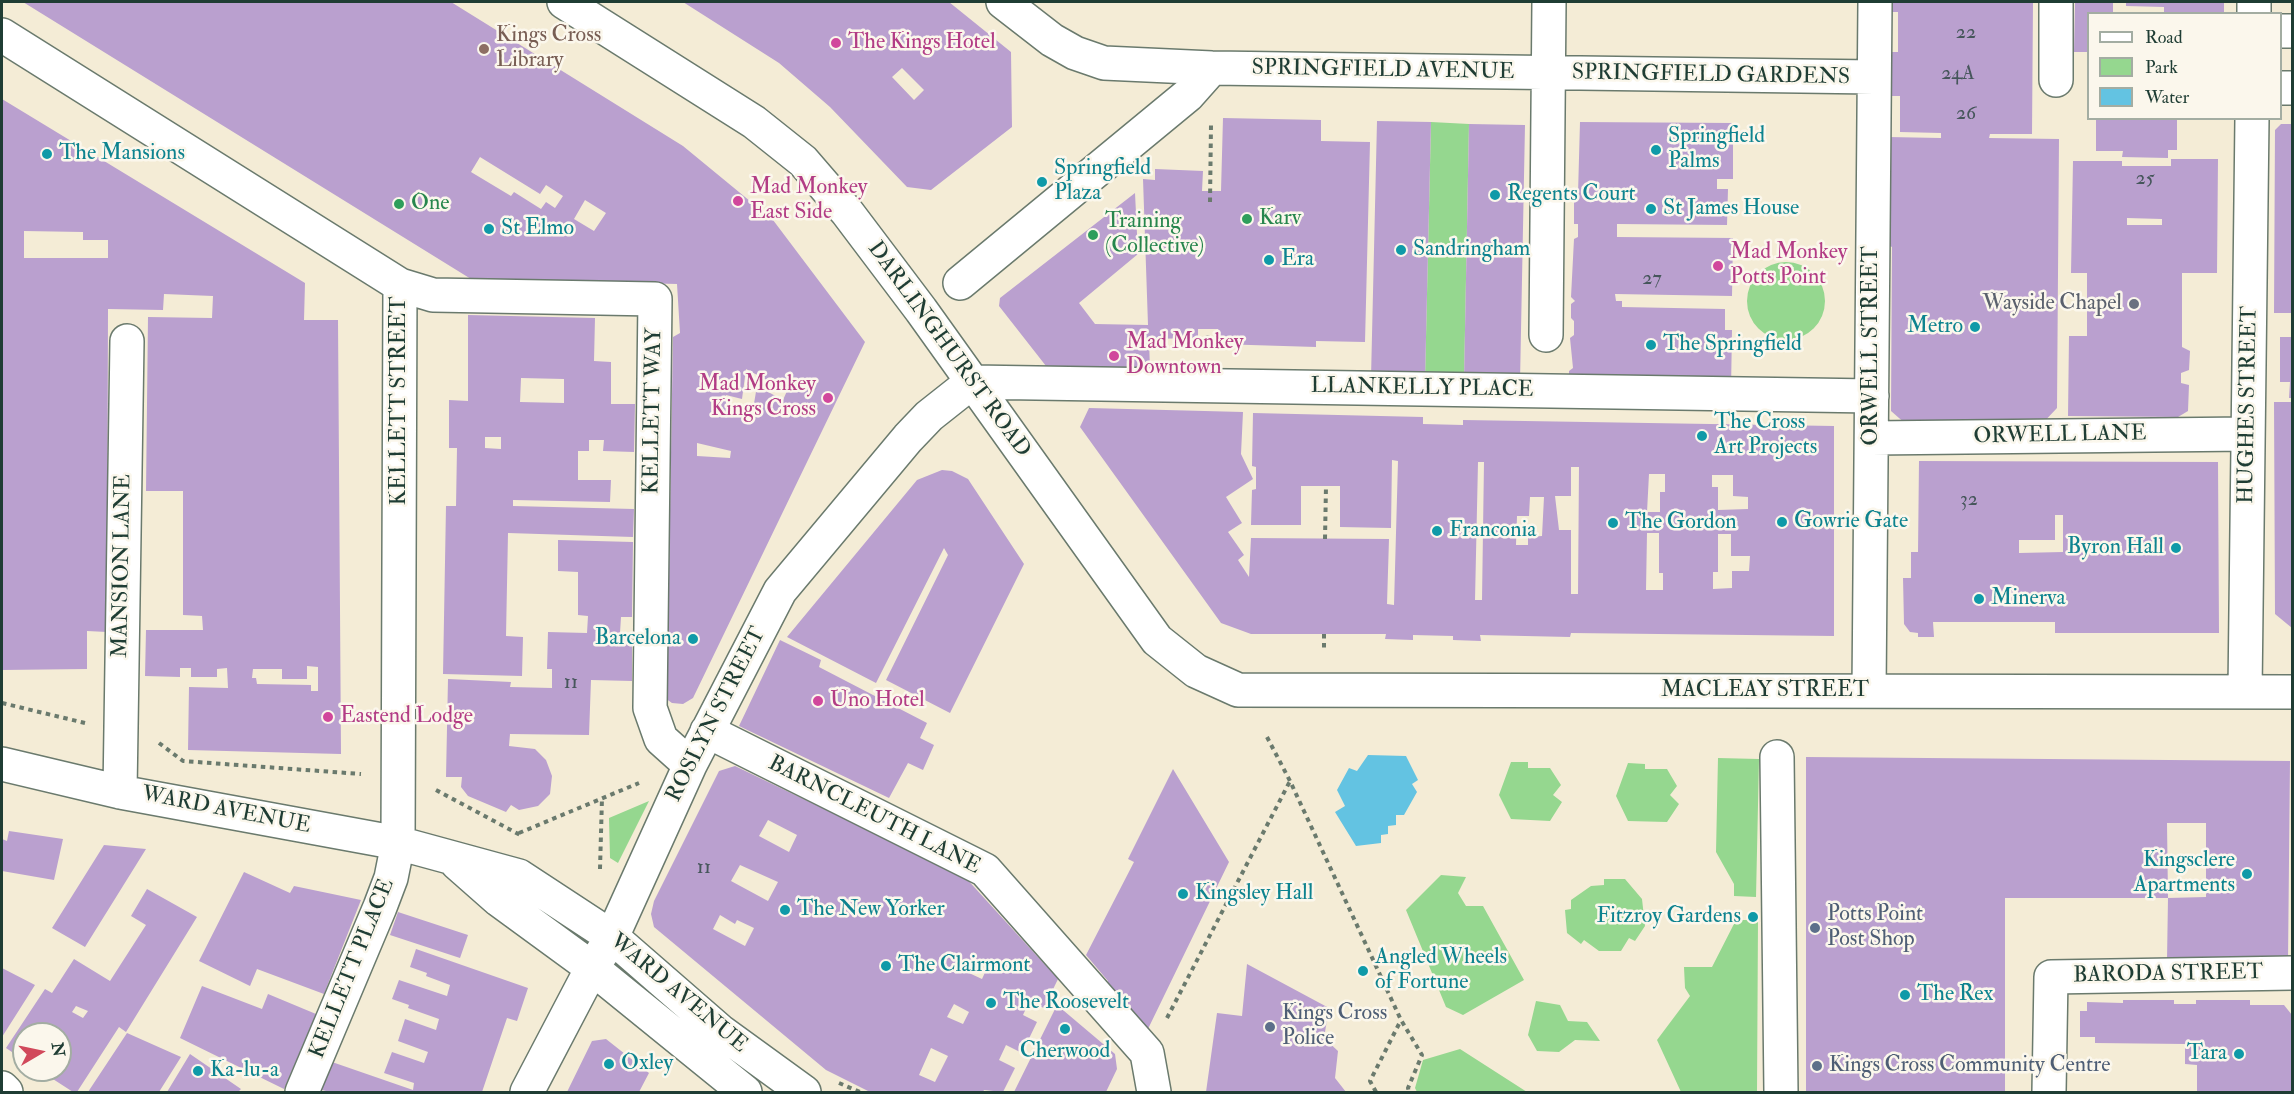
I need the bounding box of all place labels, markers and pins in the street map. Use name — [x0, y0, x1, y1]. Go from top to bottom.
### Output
place label: Kings Cross Library — [496, 23, 601, 74]
place label: The Kings Hotel — [848, 30, 996, 56]
marker: The Kings Hotel — [829, 36, 843, 50]
marker: Kings Cross Library — [477, 42, 491, 56]
place label: Springfield Palms — [1668, 124, 1765, 176]
place label: The Mansions — [59, 141, 185, 167]
marker: Springfield Palms — [1649, 143, 1663, 157]
marker: The Mansions — [40, 147, 54, 161]
place label: Springfield Plaza — [1054, 156, 1151, 208]
place label: Mad Monkey East Side — [750, 175, 868, 226]
marker: Springfield Plaza — [1035, 175, 1049, 189]
place label: Regents Court — [1507, 182, 1636, 208]
marker: Regents Court — [1488, 188, 1502, 202]
place label: One — [411, 191, 449, 217]
marker: Mad Monkey East Side — [731, 194, 745, 208]
place label: St James House — [1663, 196, 1799, 222]
marker: One — [392, 197, 406, 211]
marker: St James House — [1644, 202, 1658, 216]
place label: Karv — [1259, 206, 1301, 232]
place label: Training (Collective) — [1105, 209, 1204, 260]
marker: Karv — [1240, 212, 1254, 226]
place label: St Elmo — [501, 216, 574, 242]
marker: St Elmo — [482, 222, 496, 236]
marker: Training (Collective) — [1086, 228, 1100, 242]
place label: Sandringham — [1413, 237, 1530, 263]
place label: Mad Monkey Potts Point — [1730, 240, 1848, 292]
marker: Sandringham — [1394, 243, 1408, 257]
place label: Era — [1281, 247, 1314, 273]
marker: Era — [1262, 253, 1276, 267]
marker: Mad Monkey Potts Point — [1711, 259, 1725, 273]
place label: Wayside Chapel — [1982, 291, 2122, 317]
marker: Wayside Chapel — [2127, 297, 2141, 311]
place label: Metro — [1907, 314, 1963, 340]
marker: Metro — [1968, 320, 1982, 334]
place label: Mad Monkey Downtown — [1126, 330, 1244, 382]
place label: The Springfield — [1663, 332, 1802, 358]
marker: The Springfield — [1644, 338, 1658, 352]
marker: Mad Monkey Downtown — [1107, 349, 1121, 363]
place label: Mad Monkey Kings Cross — [698, 372, 816, 424]
marker: Mad Monkey Kings Cross — [821, 391, 835, 405]
place label: The Cross Art Projects — [1714, 410, 1817, 462]
marker: The Cross Art Projects — [1695, 429, 1709, 443]
place label: Gowrie Gate — [1794, 509, 1908, 535]
place label: The Gordon — [1625, 510, 1737, 536]
marker: Gowrie Gate — [1775, 515, 1789, 529]
marker: The Gordon — [1606, 516, 1620, 530]
place label: Franconia — [1449, 518, 1536, 544]
marker: Franconia — [1430, 524, 1444, 538]
place label: Byron Hall — [2067, 535, 2164, 561]
marker: Byron Hall — [2169, 541, 2183, 555]
place label: Minerva — [1991, 586, 2066, 612]
marker: Minerva — [1972, 592, 1986, 606]
place label: Barcelona — [595, 626, 681, 652]
marker: Barcelona — [686, 632, 700, 646]
place label: Uno Hotel — [830, 688, 925, 714]
marker: Uno Hotel — [811, 694, 825, 708]
place label: Eastend Lodge — [340, 704, 473, 730]
marker: Eastend Lodge — [321, 710, 335, 724]
place label: Kingsclere Apartments — [2133, 848, 2235, 900]
marker: Kingsclere Apartments — [2240, 867, 2254, 881]
place label: Kingsley Hall — [1195, 881, 1313, 907]
marker: Kingsley Hall — [1176, 887, 1190, 901]
place label: The New Yorker — [797, 897, 945, 923]
place label: Potts Point Post Shop — [1827, 902, 1923, 954]
marker: The New Yorker — [778, 903, 792, 917]
place label: Fitzroy Gardens — [1596, 904, 1741, 930]
marker: Fitzroy Gardens — [1746, 910, 1760, 924]
marker: Potts Point Post Shop — [1808, 921, 1822, 935]
place label: Angled Wheels of Fortune — [1375, 945, 1507, 996]
place label: The Clairmont — [898, 953, 1030, 979]
marker: The Clairmont — [879, 959, 893, 973]
marker: Angled Wheels of Fortune — [1356, 964, 1370, 978]
place label: The Rex — [1917, 982, 1993, 1008]
marker: The Rex — [1898, 988, 1912, 1002]
place label: The Roosevelt — [1003, 990, 1129, 1016]
marker: The Roosevelt — [984, 996, 998, 1010]
place label: Kings Cross Police — [1282, 1001, 1387, 1052]
marker: Kings Cross Police — [1263, 1020, 1277, 1034]
marker: Cherwood — [1058, 1022, 1072, 1036]
place label: Cherwood — [1020, 1039, 1110, 1065]
place label: Tara — [2187, 1041, 2227, 1067]
marker: Tara — [2232, 1047, 2246, 1061]
place label: Oxley — [621, 1051, 673, 1077]
place label: Kings Cross Community Centre — [1829, 1053, 2110, 1079]
marker: Oxley — [602, 1057, 616, 1071]
place label: Ka-lu-a — [210, 1058, 279, 1084]
marker: Kings Cross Community Centre — [1810, 1059, 1824, 1073]
marker: Ka-lu-a — [191, 1064, 205, 1078]

